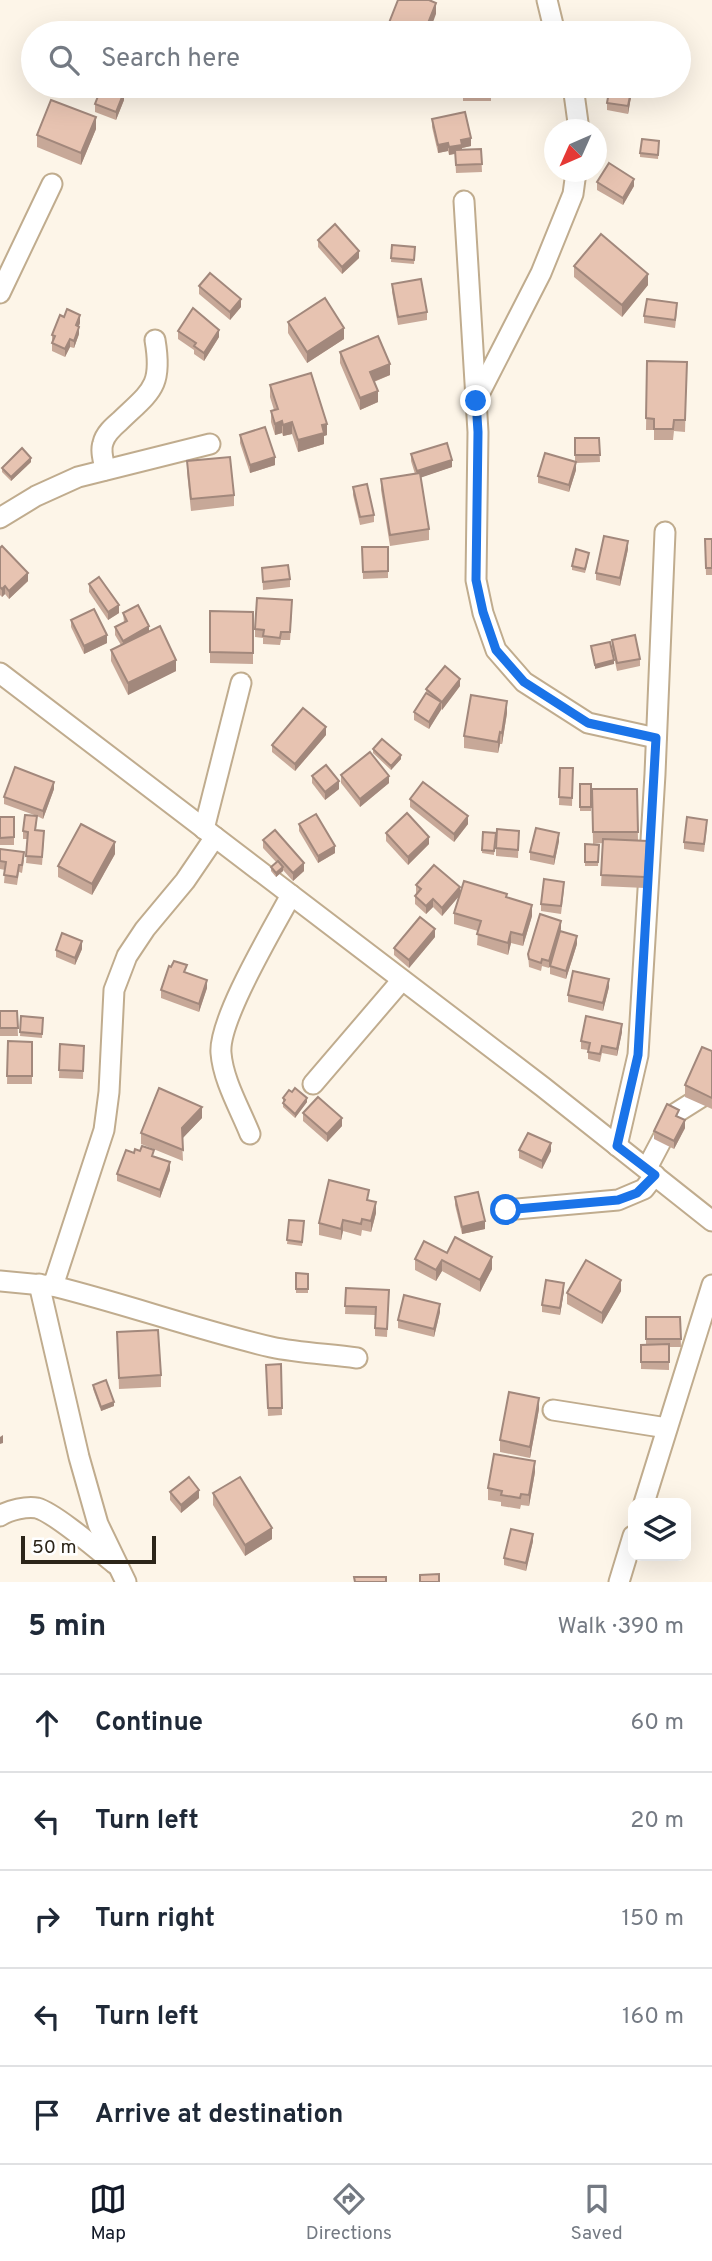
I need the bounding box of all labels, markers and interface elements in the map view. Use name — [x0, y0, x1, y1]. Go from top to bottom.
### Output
search box — [21, 21, 691, 98]
icon: search — [45, 41, 83, 79]
text: Search here — [101, 43, 240, 76]
north arrow — [544, 119, 607, 182]
route end — [460, 385, 491, 416]
route start — [490, 1194, 521, 1225]
map controls — [628, 1498, 691, 1561]
button: layers — [628, 1498, 691, 1561]
scale bar — [21, 1533, 156, 1565]
text: 50 m — [32, 1536, 77, 1560]
text: 5 min — [28, 1609, 106, 1646]
text: Walk · 390 m — [558, 1613, 684, 1642]
icon: ahead — [28, 1704, 66, 1742]
text: Continue — [95, 1707, 203, 1740]
text: 60 m — [631, 1709, 684, 1738]
icon: left — [28, 1802, 66, 1840]
text: Turn left — [95, 1805, 199, 1838]
text: 20 m — [630, 1807, 684, 1836]
icon: right — [28, 1900, 66, 1938]
text: Turn right — [95, 1903, 215, 1936]
text: 150 m — [622, 1905, 684, 1934]
icon: left — [28, 1998, 66, 2036]
text: Turn left — [95, 2001, 199, 2034]
text: 160 m — [622, 2003, 684, 2032]
icon: arrive — [28, 2096, 66, 2134]
text: Arrive at destination — [95, 2099, 343, 2132]
tab: Map — [89, 2180, 127, 2246]
tab: Directions — [306, 2180, 392, 2246]
tab: Saved — [571, 2180, 623, 2246]

